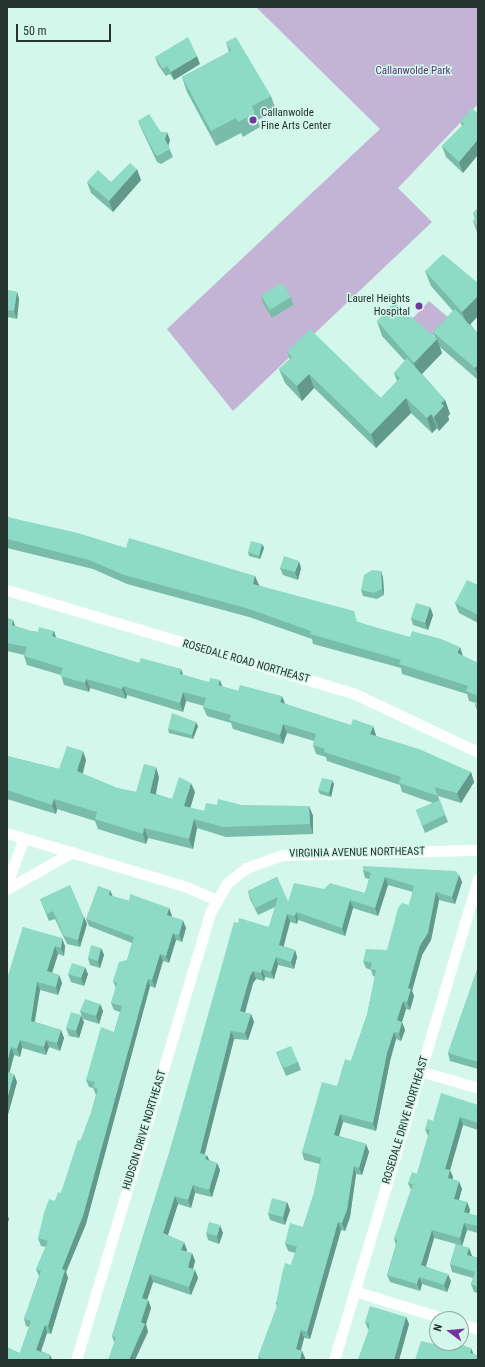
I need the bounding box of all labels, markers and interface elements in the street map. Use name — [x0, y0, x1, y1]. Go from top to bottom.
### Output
scale bar — [18, 16, 113, 42]
text: 50 m — [23, 24, 47, 38]
park label: Callanwolde Park — [375, 64, 451, 78]
place label: Callanwolde Fine Arts Center — [261, 107, 331, 133]
marker: Callanwolde Fine Arts Center — [248, 115, 258, 125]
place label: Laurel Heights Hospital — [347, 293, 410, 319]
marker: Laurel Heights Hospital — [413, 300, 425, 312]
street label: ROSEDALE ROAD NORTHEAST — [181, 638, 311, 686]
street label: VIRGINIA AVENUE NORTHEAST — [289, 845, 425, 861]
street label: ROSEDALE DRIVE NORTHEAST — [380, 1054, 432, 1186]
street label: HUDSON DRIVE NORTHEAST — [120, 1069, 170, 1191]
north arrow — [429, 1311, 469, 1351]
text: N — [431, 1323, 445, 1333]

